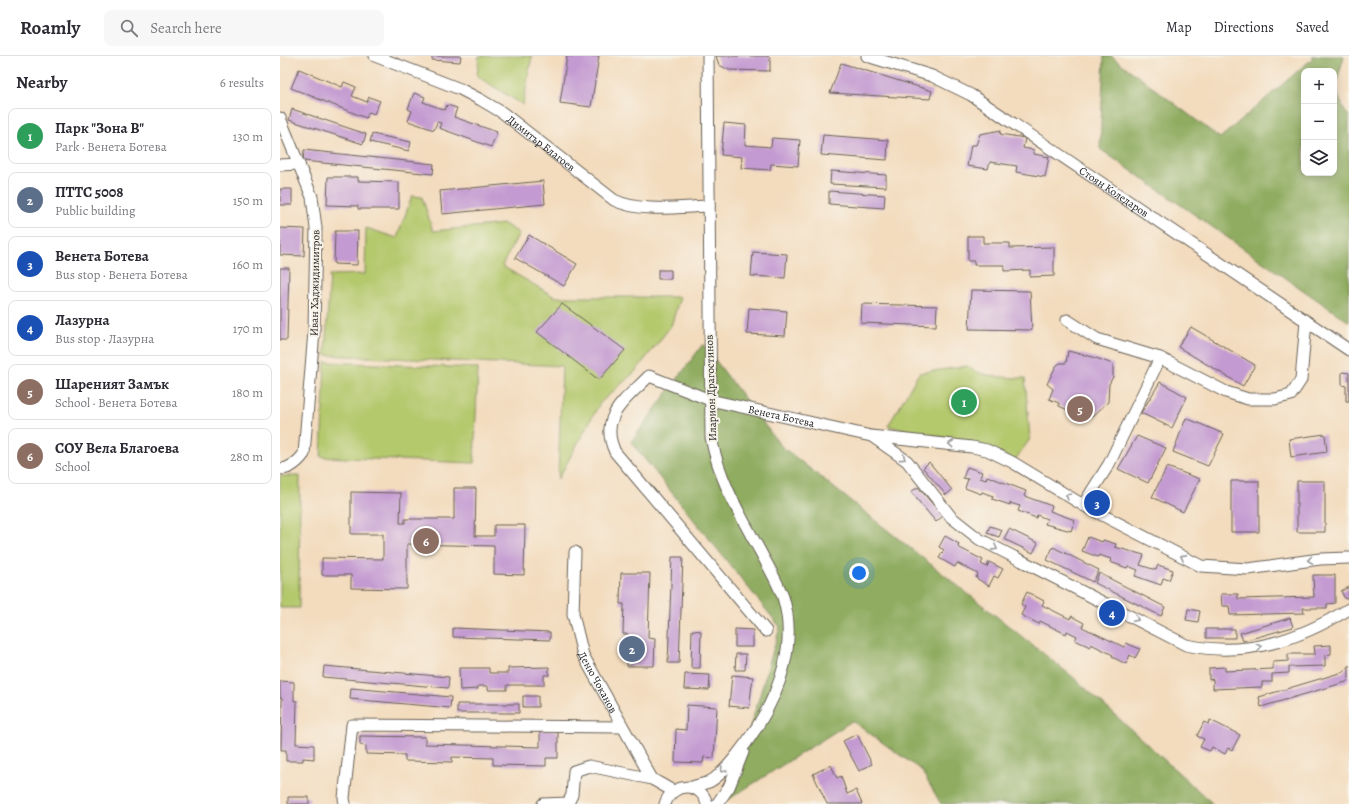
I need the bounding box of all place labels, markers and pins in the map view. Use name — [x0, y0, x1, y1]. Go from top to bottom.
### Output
pin: 1 — [951, 387, 977, 417]
pin: 5 — [1067, 394, 1093, 424]
pin: 3 — [1084, 488, 1110, 518]
pin: 6 — [413, 526, 439, 556]
pin: 4 — [1099, 598, 1125, 628]
pin: 2 — [619, 634, 645, 664]

